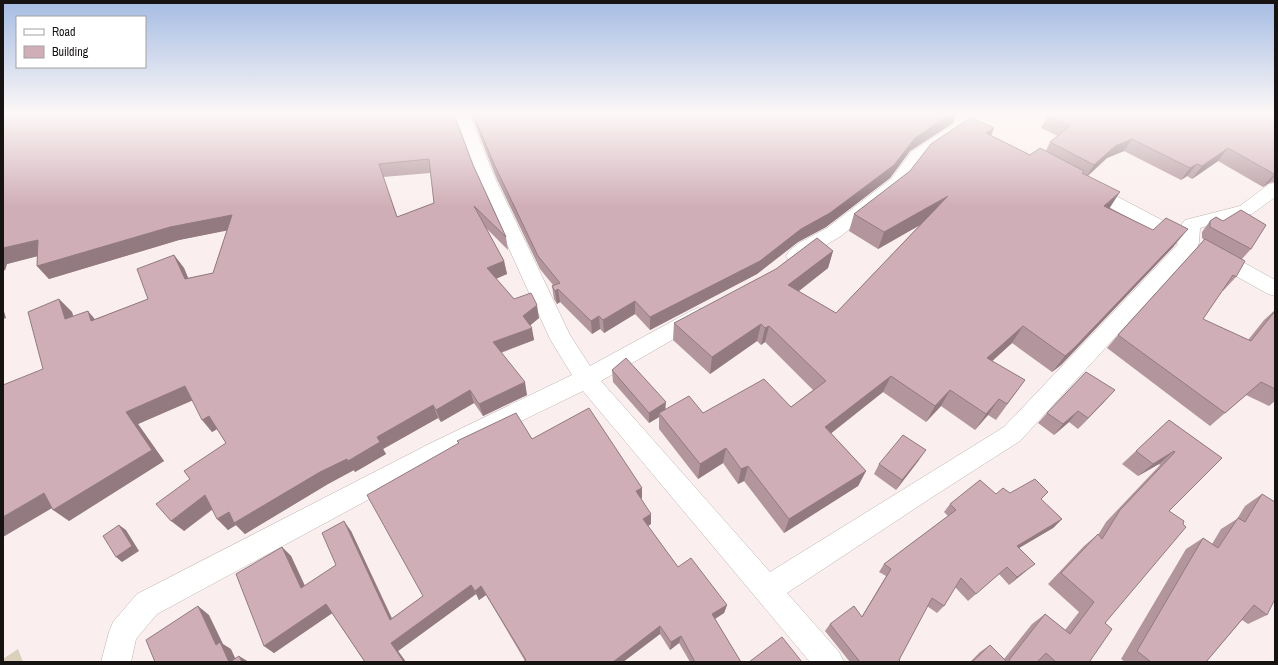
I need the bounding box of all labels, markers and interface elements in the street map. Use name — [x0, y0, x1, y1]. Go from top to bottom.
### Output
legend — [16, 16, 146, 68]
text: Road — [52, 24, 76, 40]
text: Building — [52, 44, 89, 60]

